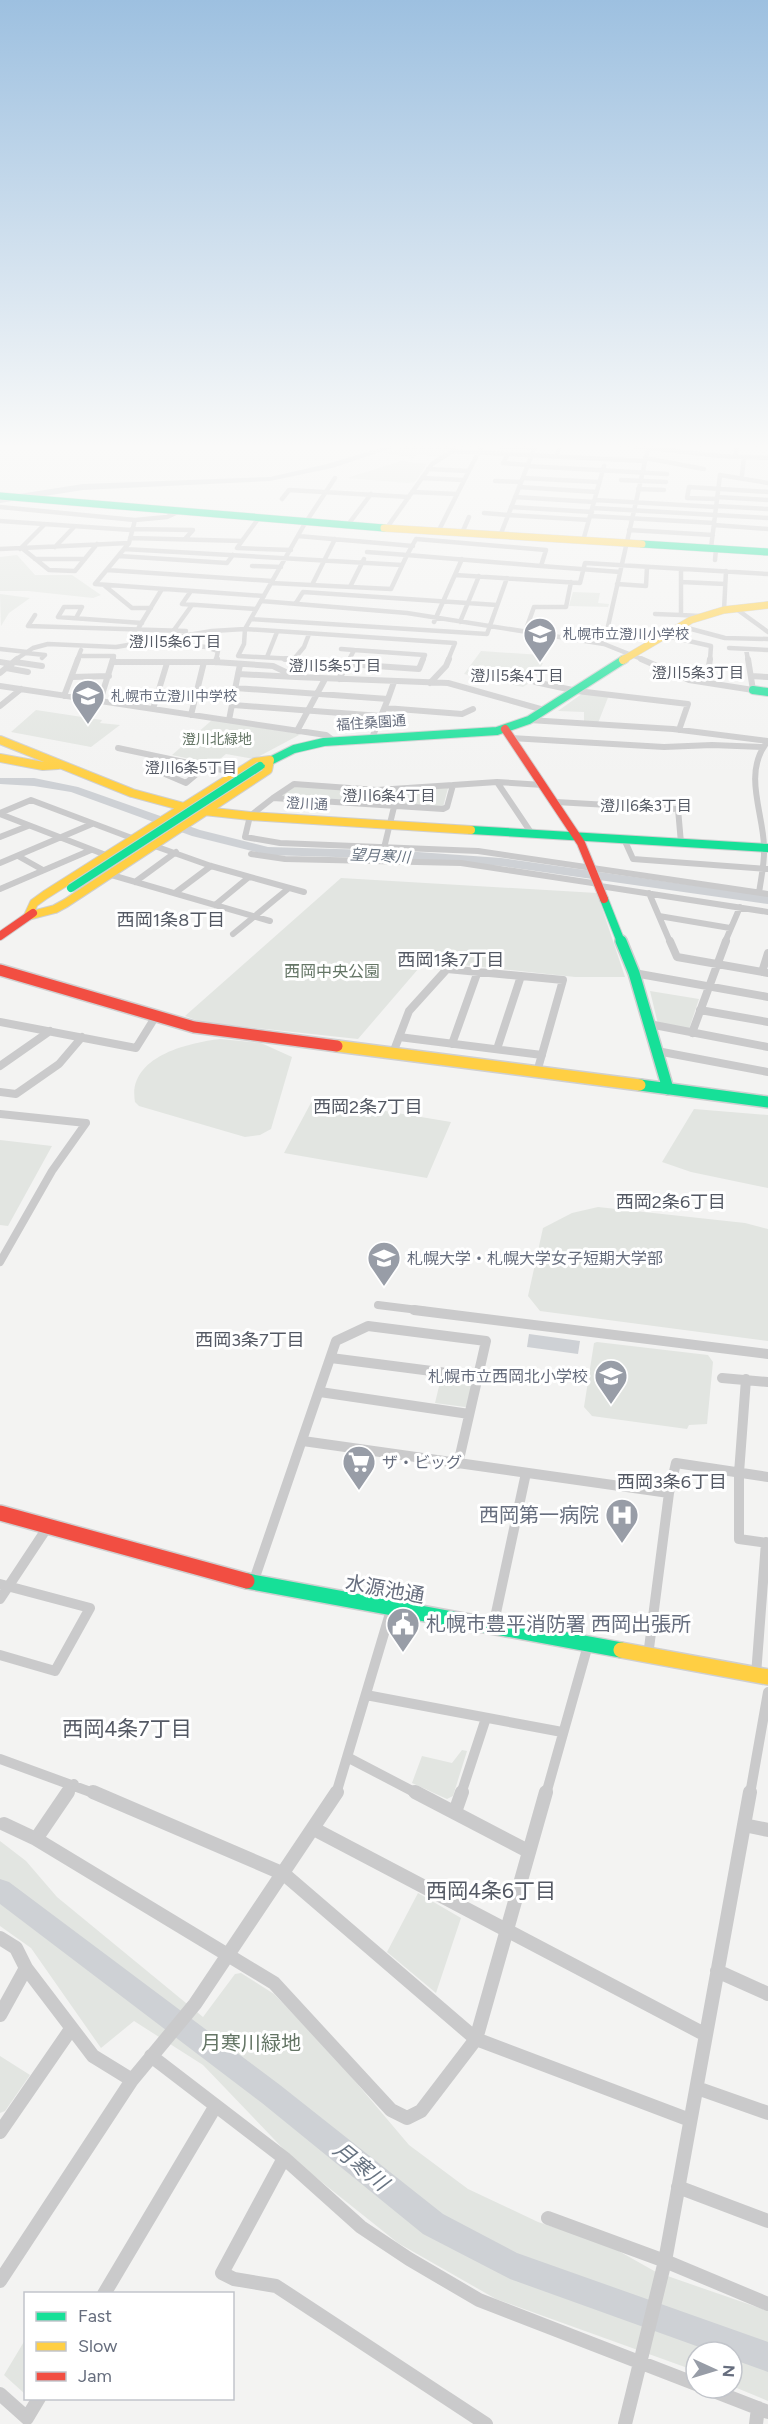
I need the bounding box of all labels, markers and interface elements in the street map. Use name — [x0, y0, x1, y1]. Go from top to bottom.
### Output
school or university icon: 札幌市立澄川小学校 — [522, 616, 558, 663]
place label: 札幌市立澄川小学校 — [563, 626, 689, 643]
district label: 澄川5条6丁目 — [129, 633, 221, 651]
district label: 澄川5条5丁目 — [289, 657, 381, 675]
district label: 澄川5条3丁目 — [652, 664, 744, 682]
district label: 澄川5条4丁目 — [471, 667, 563, 685]
school or university icon: 札幌市立澄川中学校 — [70, 678, 106, 725]
place label: 札幌市立澄川中学校 — [111, 688, 237, 705]
street label: 福住桑園通 — [335, 712, 407, 734]
park label: 澄川北緑地 — [182, 731, 252, 748]
district label: 澄川6条5丁目 — [145, 759, 237, 777]
district label: 澄川6条4丁目 — [343, 787, 435, 805]
street label: 澄川通 — [286, 794, 328, 814]
district label: 澄川6条3丁目 — [600, 797, 692, 815]
water label: 望月寒川 — [350, 845, 412, 867]
district label: 西岡1条8丁目 — [117, 909, 225, 931]
district label: 西岡1条7丁目 — [397, 949, 505, 971]
park label: 西岡中央公園 — [284, 962, 380, 981]
district label: 西岡2条7丁目 — [313, 1096, 423, 1118]
district label: 西岡2条6丁目 — [616, 1191, 726, 1213]
school or university icon: 札幌大学・札幌大学女子短期大学部 — [366, 1240, 402, 1287]
place label: 札幌大学・札幌大学女子短期大学部 — [407, 1249, 663, 1268]
district label: 西岡3条7丁目 — [195, 1329, 305, 1351]
school or university icon: 札幌市立西岡北小学校 — [593, 1358, 629, 1405]
place label: 札幌市立西岡北小学校 — [428, 1367, 588, 1386]
supermarket icon: ザ・ビッグ — [341, 1444, 377, 1491]
place label: ザ・ビッグ — [382, 1453, 462, 1472]
district label: 西岡3条6丁目 — [617, 1471, 727, 1493]
hospital icon: 西岡第一病院 — [604, 1497, 640, 1544]
place label: 西岡第一病院 — [479, 1503, 599, 1527]
street label: 水源池通 — [344, 1570, 426, 1608]
public building icon: 札幌市豊平消防署 西岡出張所 — [385, 1606, 421, 1653]
place label: 札幌市豊平消防署 西岡出張所 — [426, 1612, 691, 1636]
district label: 西岡4条7丁目 — [62, 1716, 192, 1741]
district label: 西岡4条6丁目 — [426, 1878, 556, 1903]
park label: 月寒川緑地 — [201, 2031, 301, 2055]
water label: 月寒川 — [329, 2136, 395, 2197]
legend — [24, 2292, 234, 2400]
text: Fast — [78, 2305, 112, 2327]
text: Slow — [78, 2335, 117, 2357]
north arrow — [684, 2340, 744, 2400]
text: N — [719, 2364, 738, 2378]
text: Jam — [78, 2365, 112, 2387]

